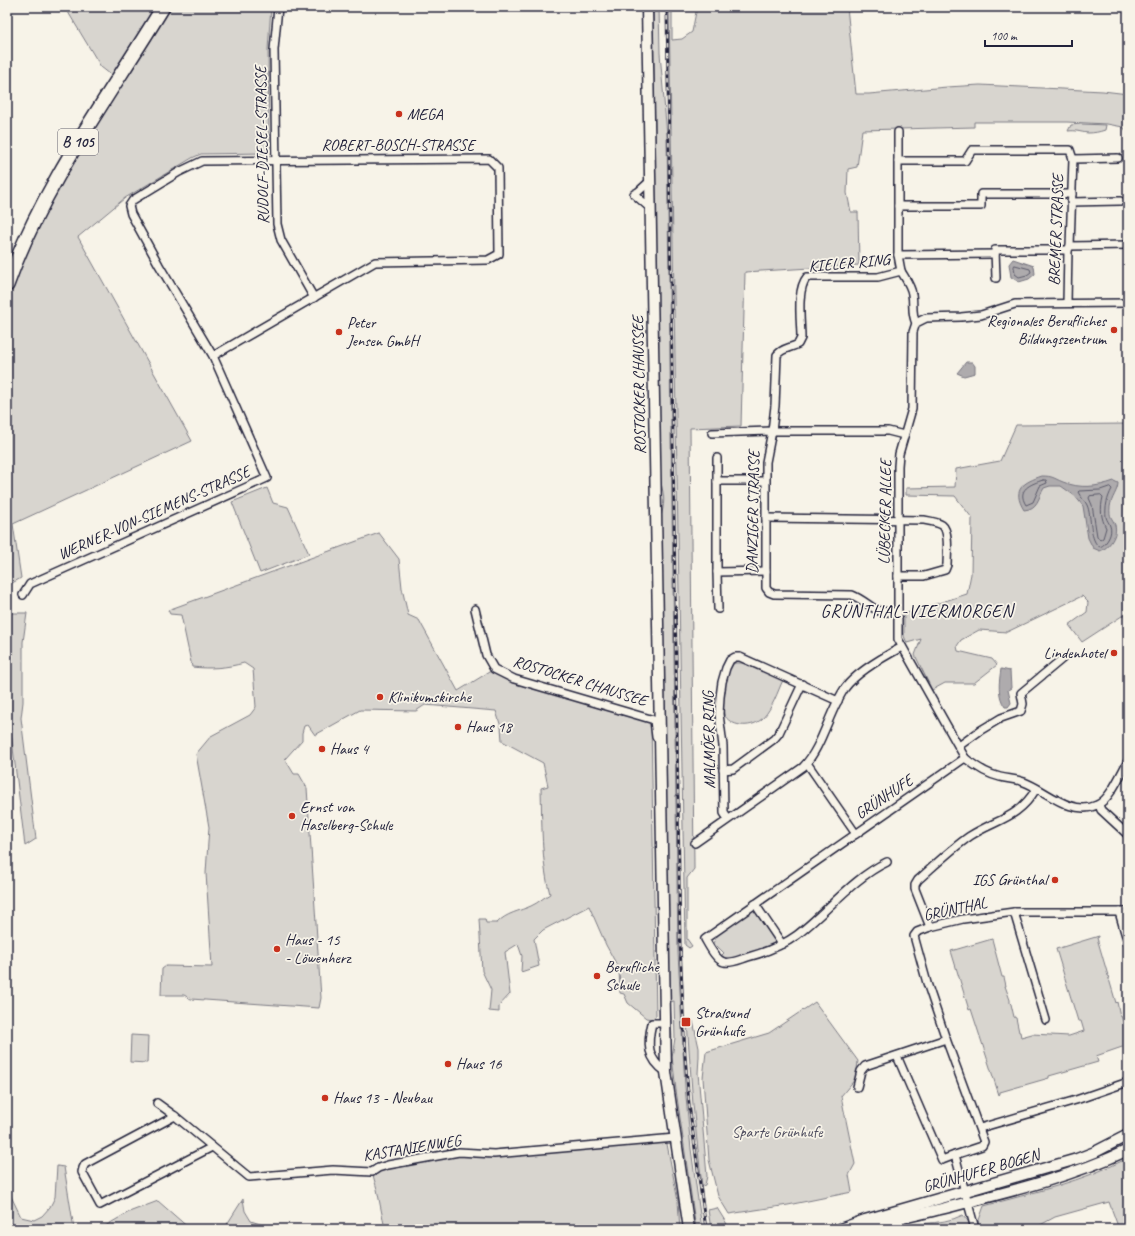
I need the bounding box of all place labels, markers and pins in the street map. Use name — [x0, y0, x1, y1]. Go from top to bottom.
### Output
place label: MEGA — [407, 104, 444, 124]
marker: MEGA — [394, 109, 404, 119]
place label: Regionales Berufliches Bildungszentrum — [987, 311, 1108, 349]
place label: Peter Jensen GmbH — [346, 313, 422, 351]
marker: Regionales Berufliches Bildungszentrum — [1109, 325, 1119, 335]
marker: Peter Jensen GmbH — [334, 327, 344, 337]
place label: Lindenhotel — [1044, 643, 1109, 663]
marker: Lindenhotel — [1109, 648, 1119, 658]
place label: Klinikumskirche — [388, 687, 473, 707]
marker: Klinikumskirche — [375, 692, 385, 702]
place label: Haus 18 — [466, 717, 513, 737]
marker: Haus 18 — [453, 722, 463, 732]
place label: Haus 4 — [330, 739, 370, 759]
marker: Haus 4 — [317, 744, 327, 754]
place label: Ernst von Haselberg-Schule — [300, 797, 394, 835]
marker: Ernst von Haselberg-Schule — [287, 811, 297, 821]
place label: IGS Grünthal — [972, 870, 1050, 890]
marker: IGS Grünthal — [1050, 875, 1060, 885]
place label: Haus - 15 - Löwenherz — [285, 930, 352, 968]
marker: Haus - 15 - Löwenherz — [272, 944, 282, 954]
place label: Berufliche Schule — [605, 957, 660, 995]
marker: Berufliche Schule — [592, 971, 602, 981]
place label: Stralsund Grünhufe — [695, 1003, 751, 1041]
marker: Stralsund Grünhufe — [680, 1016, 692, 1028]
place label: Haus 16 — [456, 1054, 502, 1074]
marker: Haus 16 — [443, 1059, 453, 1069]
place label: Haus 13 - Neubau — [333, 1088, 433, 1108]
marker: Haus 13 - Neubau — [320, 1093, 330, 1103]

